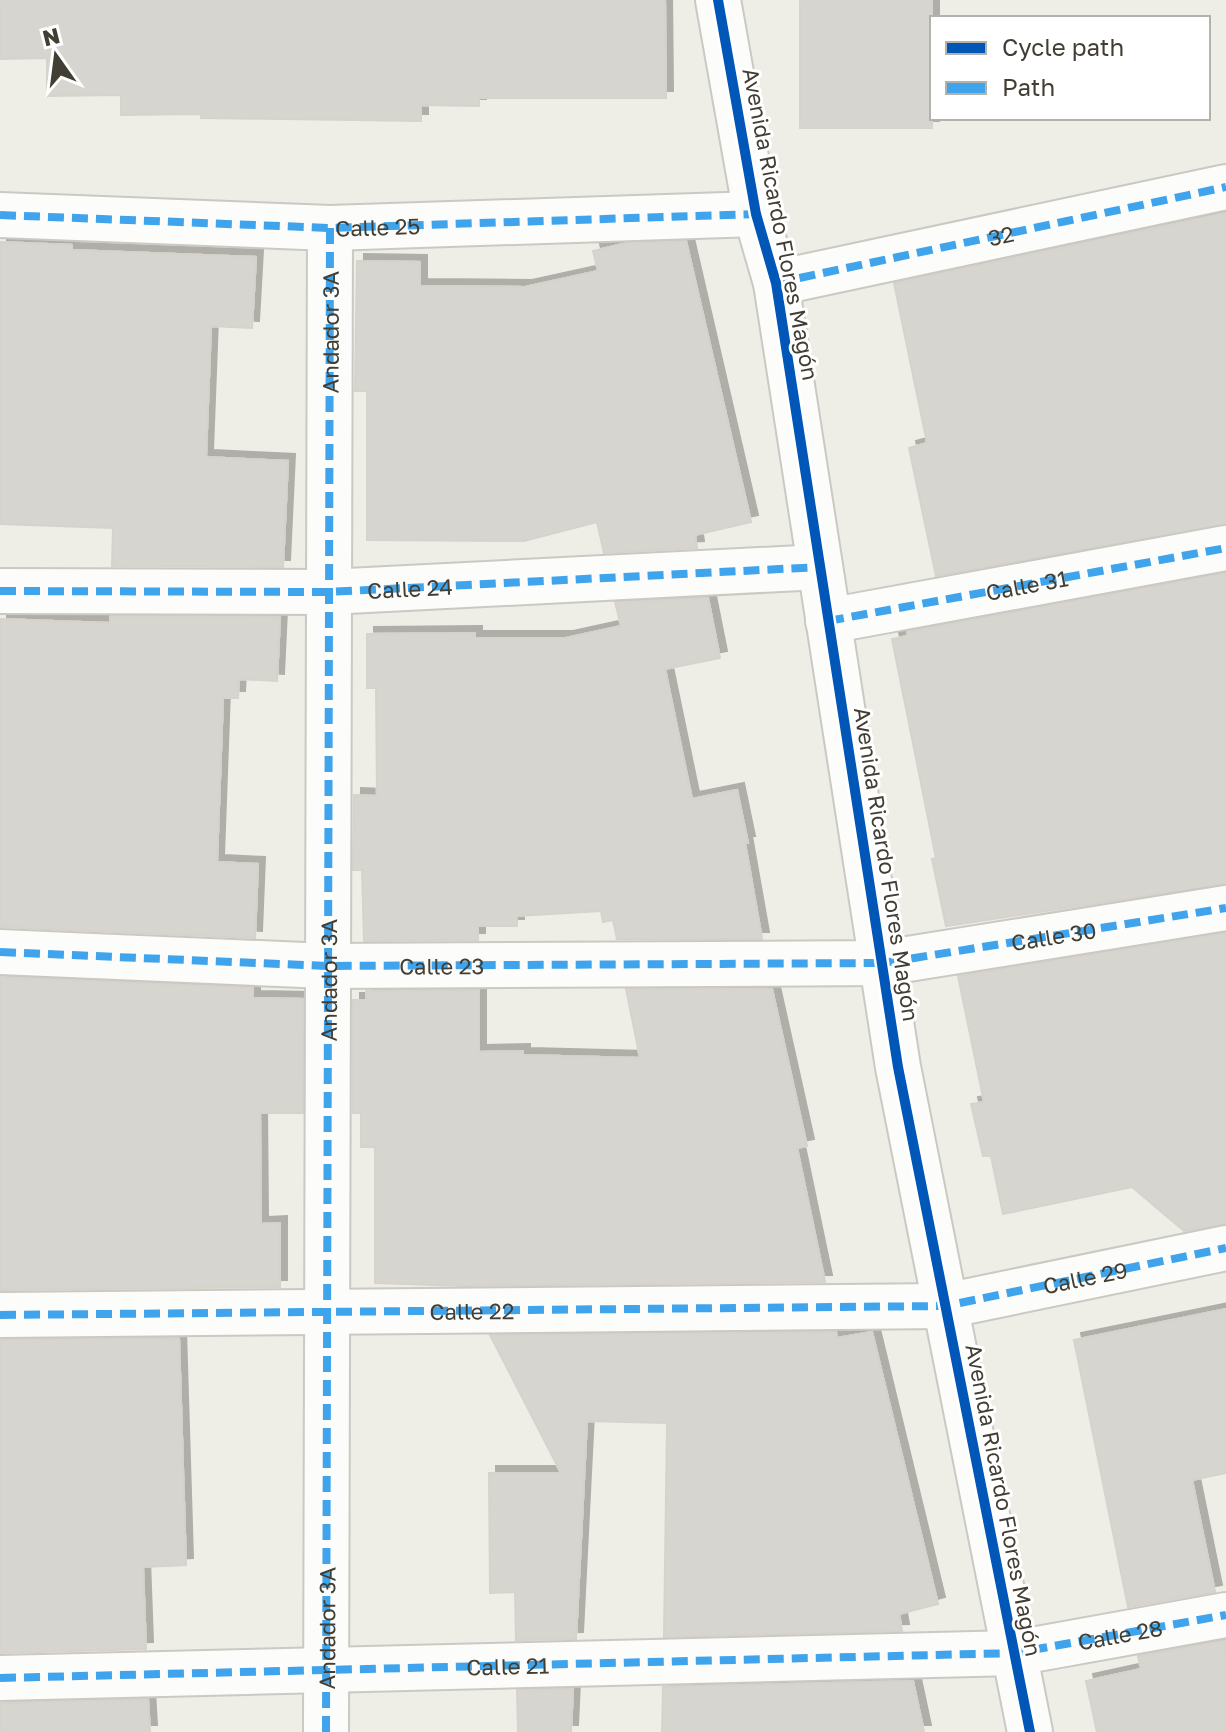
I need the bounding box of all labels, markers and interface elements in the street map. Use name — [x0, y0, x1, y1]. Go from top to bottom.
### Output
north arrow — [16, 16, 96, 96]
legend — [930, 16, 1210, 120]
text: N — [40, 21, 62, 51]
text: Cycle path — [1002, 32, 1124, 61]
street label: Avenida Ricardo Flores Magón — [737, 65, 825, 383]
text: Path — [1002, 72, 1055, 101]
street label: Calle 25 — [335, 212, 421, 241]
street label: 32 — [986, 219, 1016, 251]
street label: Andador 3A — [316, 270, 343, 393]
street label: Calle 31 — [983, 564, 1070, 605]
street label: Calle 24 — [366, 572, 453, 603]
street label: Avenida Ricardo Flores Magón — [849, 705, 925, 1023]
street label: Calle 30 — [1009, 916, 1098, 956]
street label: Andador 3A — [314, 918, 342, 1041]
street label: Calle 23 — [399, 952, 484, 979]
street label: Calle 29 — [1040, 1255, 1130, 1299]
street label: Calle 22 — [429, 1297, 515, 1324]
street label: Avenida Ricardo Flores Magón — [960, 1341, 1048, 1659]
street label: Andador 3A — [313, 1566, 340, 1689]
street label: Calle 28 — [1075, 1613, 1165, 1655]
street label: Calle 21 — [466, 1651, 550, 1680]

